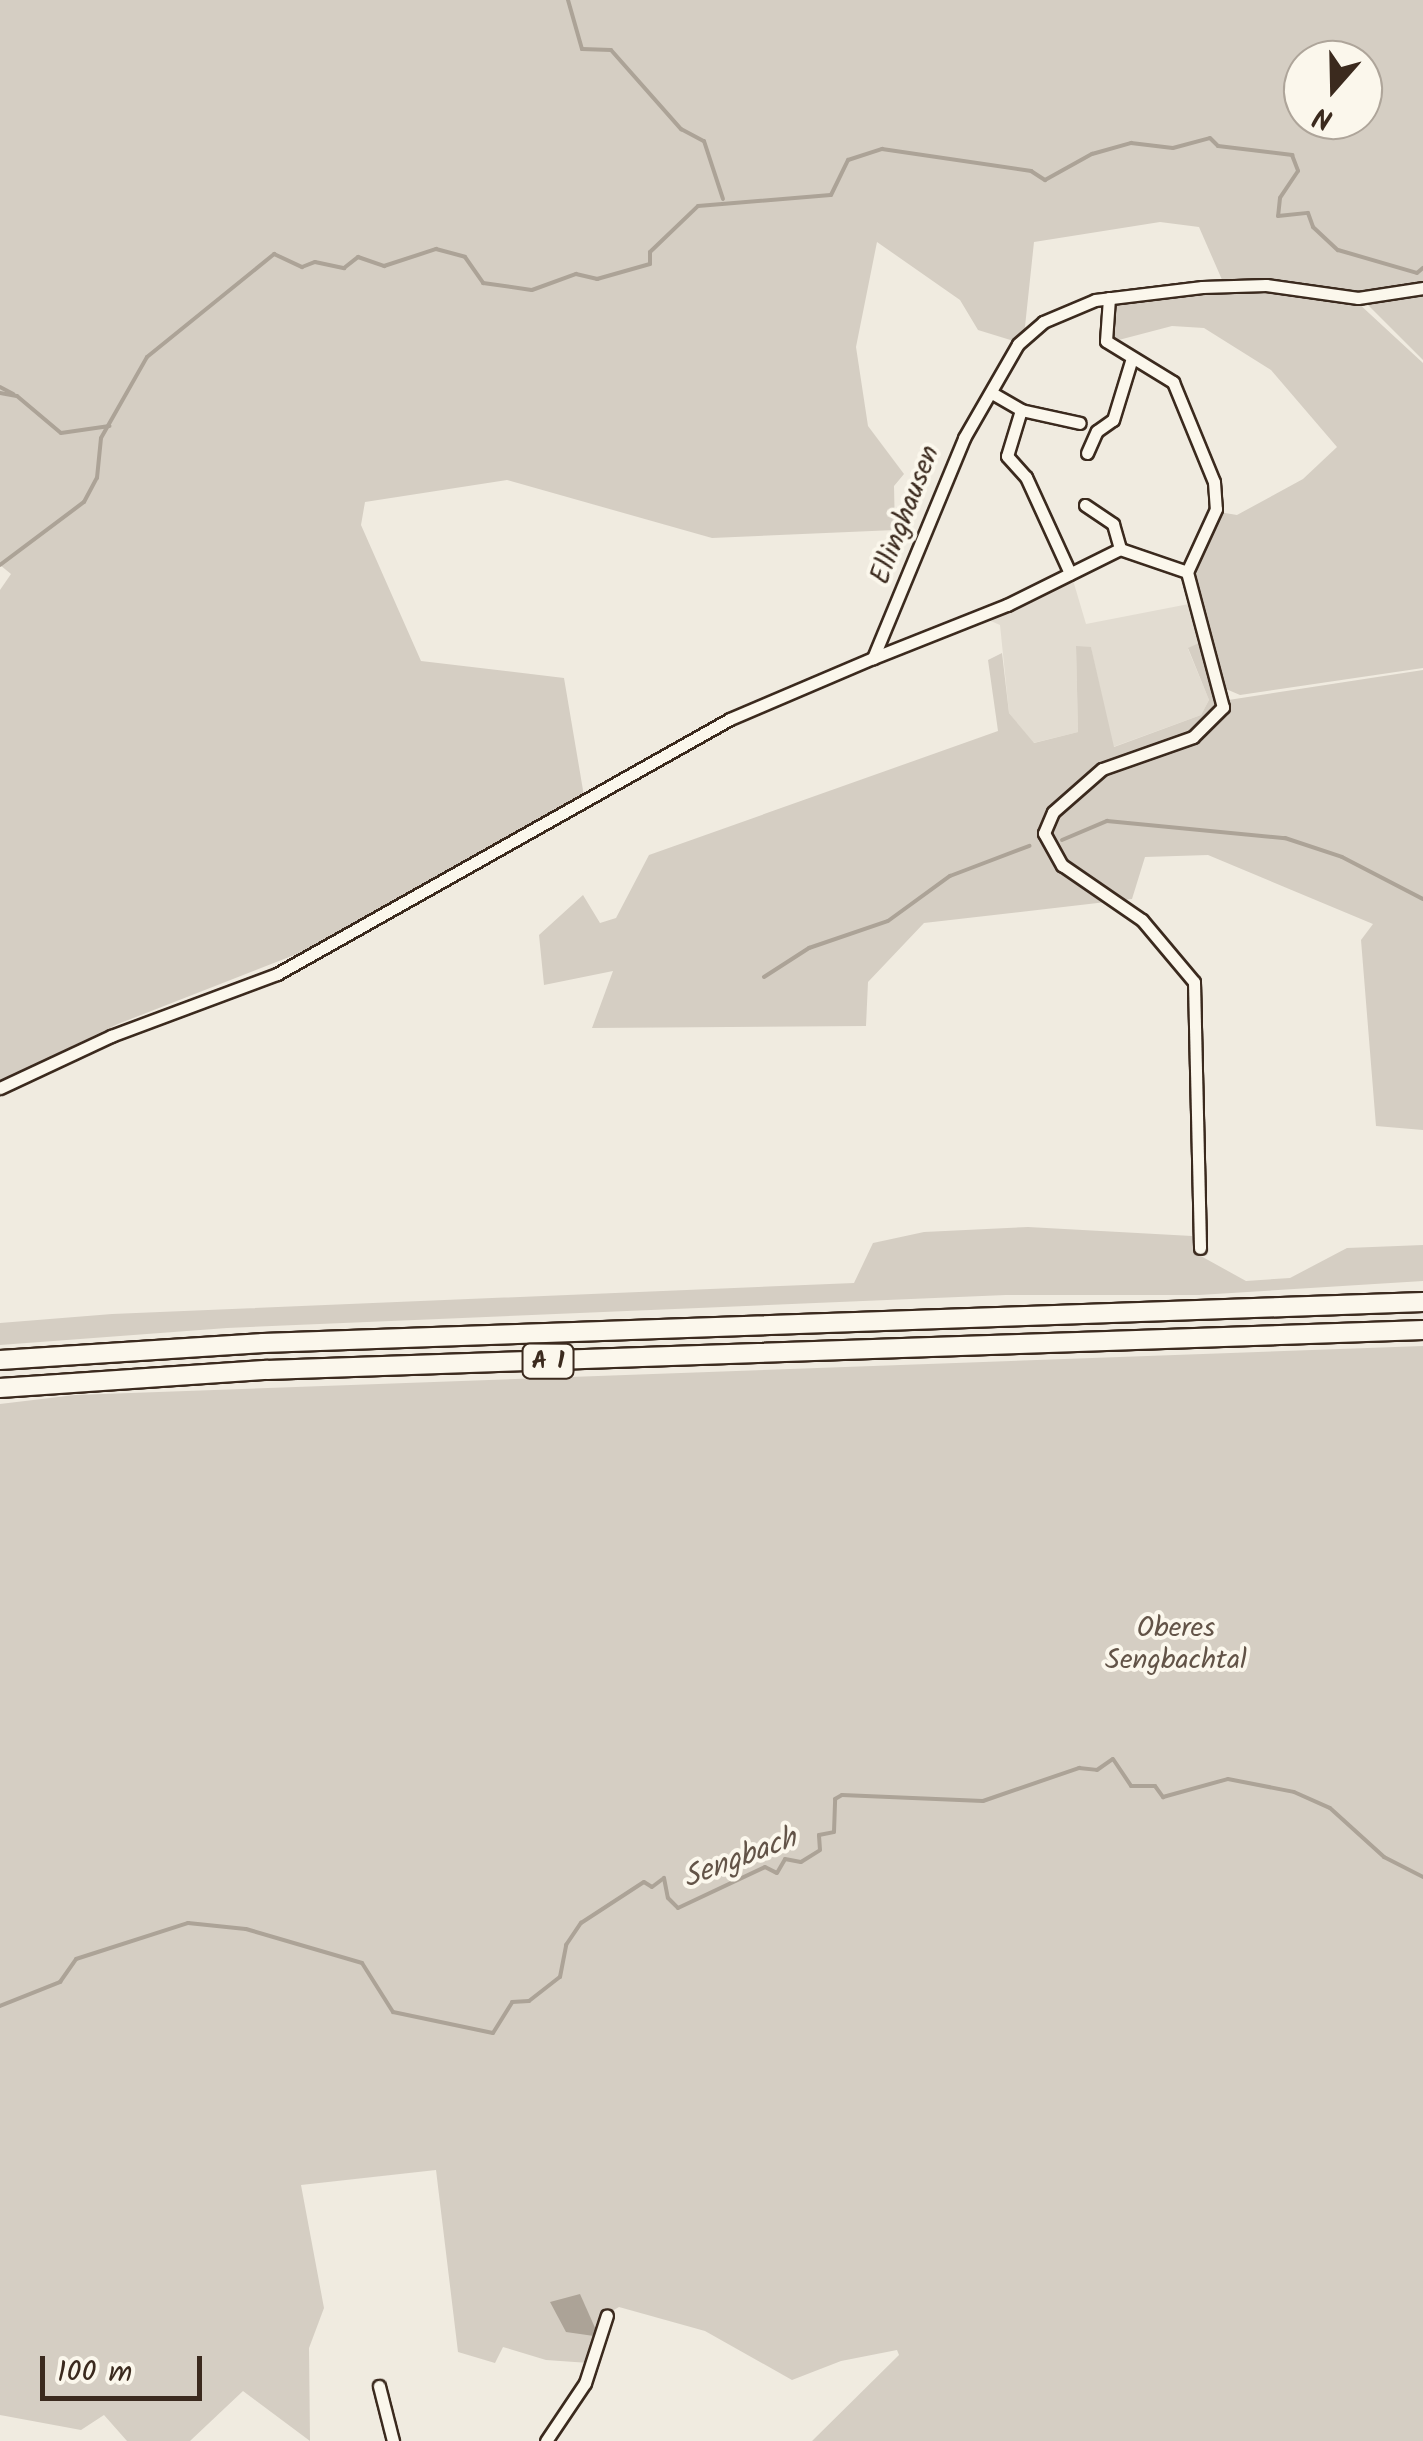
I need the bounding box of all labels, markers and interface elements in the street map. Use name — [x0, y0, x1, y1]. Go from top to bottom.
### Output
north arrow — [1283, 40, 1383, 140]
text: N — [1307, 93, 1339, 141]
street label: Ellinghausen — [864, 441, 948, 589]
road number: A 1 — [520, 1341, 576, 1381]
park label: Oberes Sengbachtal — [1105, 1612, 1247, 1678]
water label: Sengbach — [678, 1821, 802, 1897]
scale bar — [45, 2336, 208, 2398]
text: 100 m — [57, 2349, 132, 2397]

